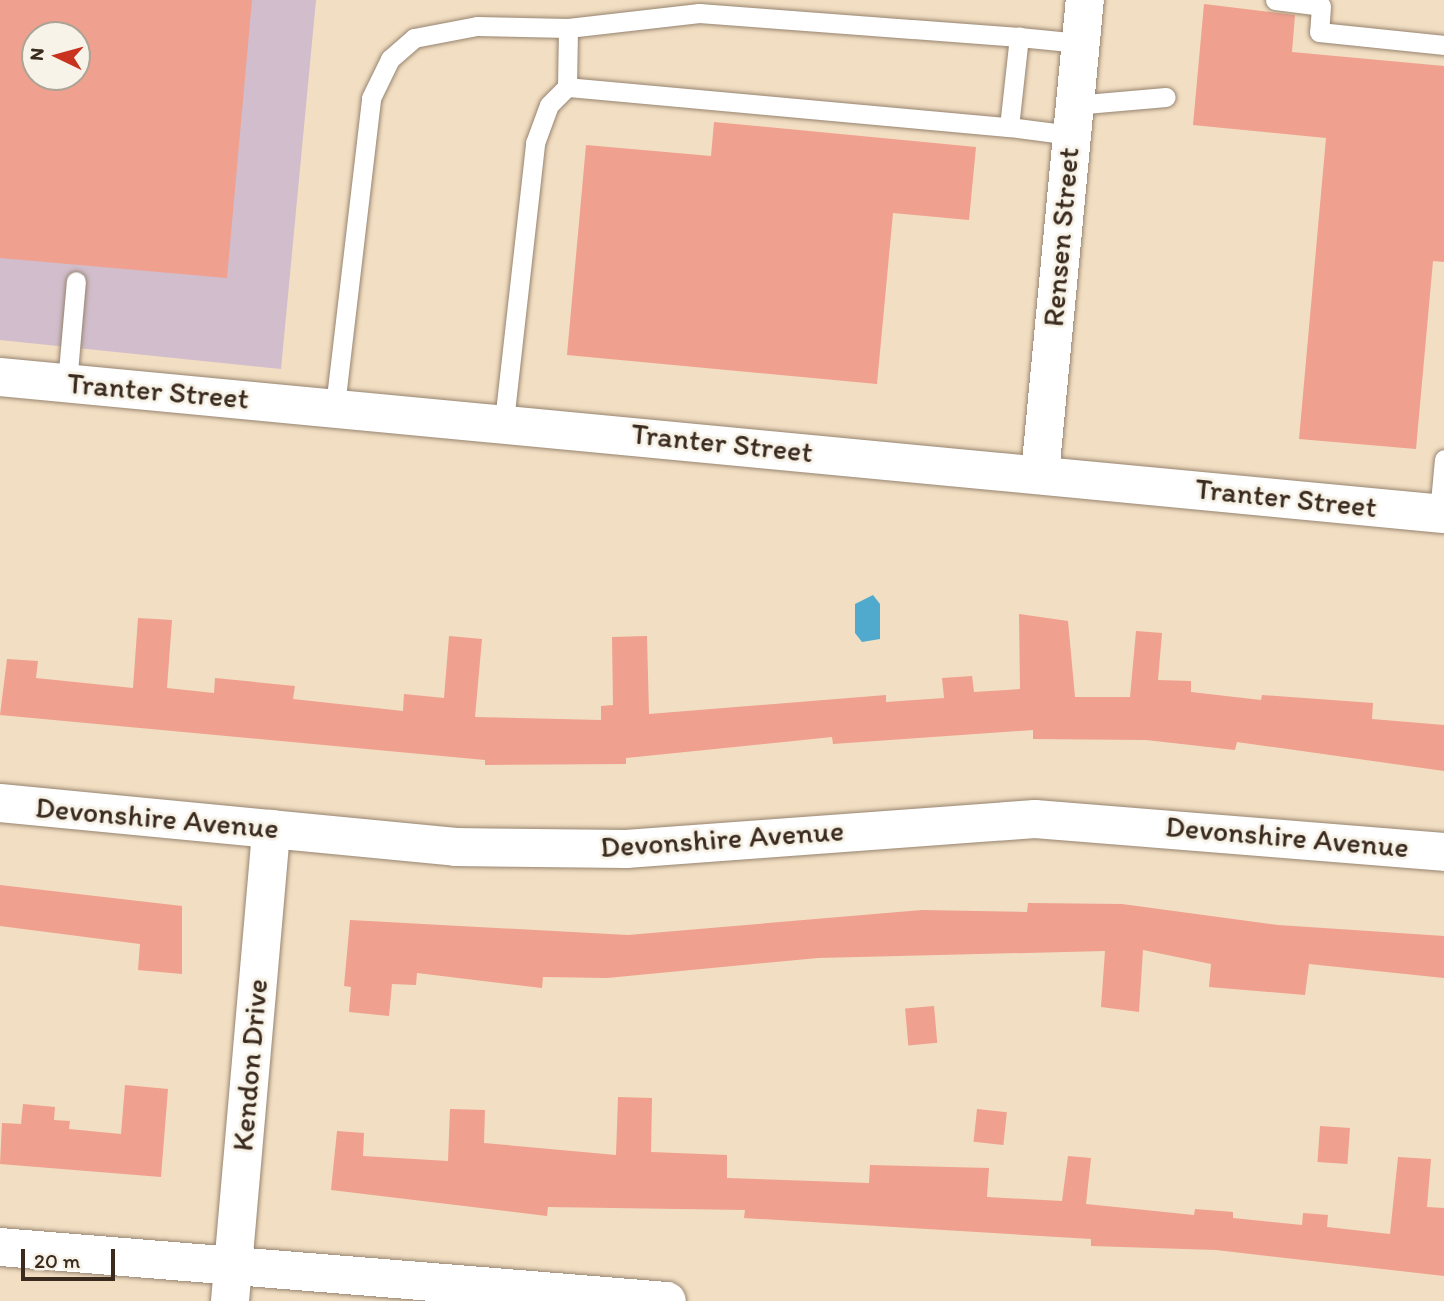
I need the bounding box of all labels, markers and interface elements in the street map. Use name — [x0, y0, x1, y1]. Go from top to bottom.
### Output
north arrow — [21, 21, 91, 91]
text: N — [25, 47, 49, 62]
street label: Rensen Street — [1035, 146, 1087, 328]
street label: Tranter Street — [66, 365, 250, 417]
street label: Tranter Street — [630, 416, 814, 470]
street label: Tranter Street — [1194, 471, 1378, 525]
street label: Devonshire Avenue — [35, 789, 279, 847]
street label: Devonshire Avenue — [1165, 808, 1409, 866]
street label: Devonshire Avenue — [600, 813, 844, 865]
street label: Kendon Drive — [225, 977, 275, 1153]
scale bar — [24, 1234, 119, 1278]
text: 20 m — [34, 1248, 80, 1273]

